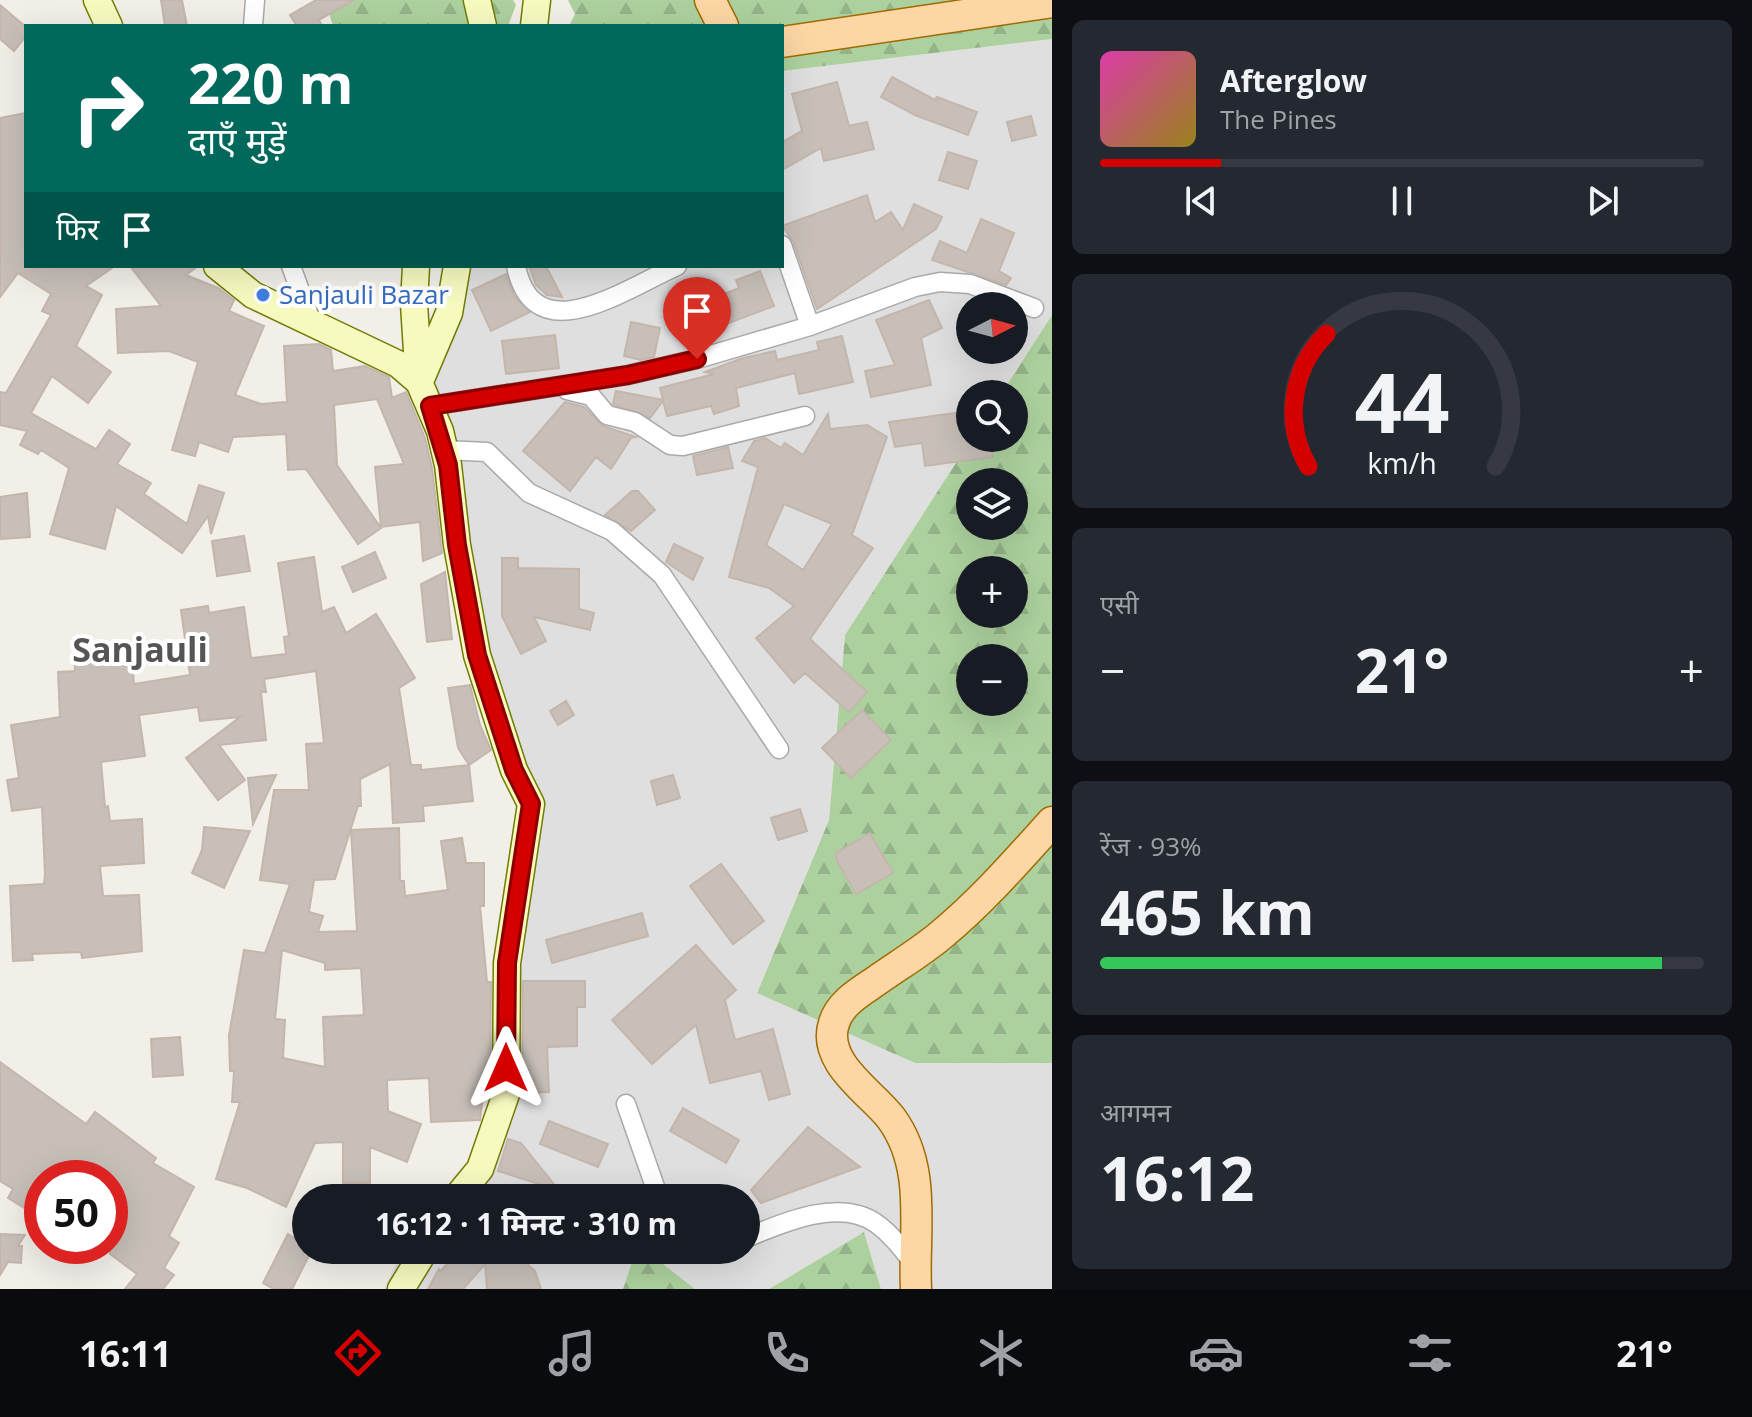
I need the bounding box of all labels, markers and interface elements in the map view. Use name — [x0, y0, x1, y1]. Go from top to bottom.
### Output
text: 220 m — [188, 44, 354, 120]
icon: right — [56, 56, 160, 160]
text: Afterglow — [1220, 60, 1367, 101]
text: The Pines — [1220, 101, 1337, 137]
text: दाएँ मुड़ें — [188, 116, 287, 165]
icon: previous — [1179, 179, 1223, 223]
icon: pause — [1380, 179, 1424, 223]
icon: next — [1581, 179, 1625, 223]
text: फिर — [56, 208, 99, 249]
icon: arrive — [115, 208, 159, 252]
place label: Sanjauli Bazar — [279, 276, 449, 312]
pin — [663, 277, 731, 359]
marker: Sanjauli Bazar — [254, 286, 272, 304]
icon: arrive — [675, 289, 719, 333]
north arrow — [956, 292, 1028, 364]
map controls — [956, 292, 1028, 716]
text: 44 — [1354, 343, 1450, 456]
button: search — [956, 380, 1028, 452]
text: km/h — [1367, 443, 1437, 482]
button: layers — [956, 468, 1028, 540]
button: + — [956, 556, 1028, 628]
text: एसी — [1100, 586, 1139, 622]
district label: Sanjauli — [72, 626, 208, 672]
text: 21° — [1355, 629, 1449, 711]
text: − — [1100, 640, 1125, 700]
text: + — [1679, 640, 1704, 700]
button: − — [956, 644, 1028, 716]
text: रेंज · 93% — [1100, 828, 1202, 864]
text: 465 km — [1100, 871, 1315, 953]
position arrow — [464, 1026, 548, 1110]
text: आगमन — [1100, 1094, 1171, 1130]
text: 16:12 — [1100, 1137, 1254, 1219]
speed limit sign: 50 — [24, 1160, 128, 1264]
text: 16:12 · 1 मिनट · 310 m — [375, 1203, 677, 1244]
icon: directions — [330, 1325, 386, 1381]
icon: music — [544, 1325, 600, 1381]
icon: phone — [759, 1325, 815, 1381]
icon: climate — [973, 1325, 1029, 1381]
icon: car — [1188, 1325, 1244, 1381]
icon: filters — [1402, 1325, 1458, 1381]
text: 16:11 — [79, 1329, 172, 1378]
text: 21° — [1616, 1329, 1673, 1378]

